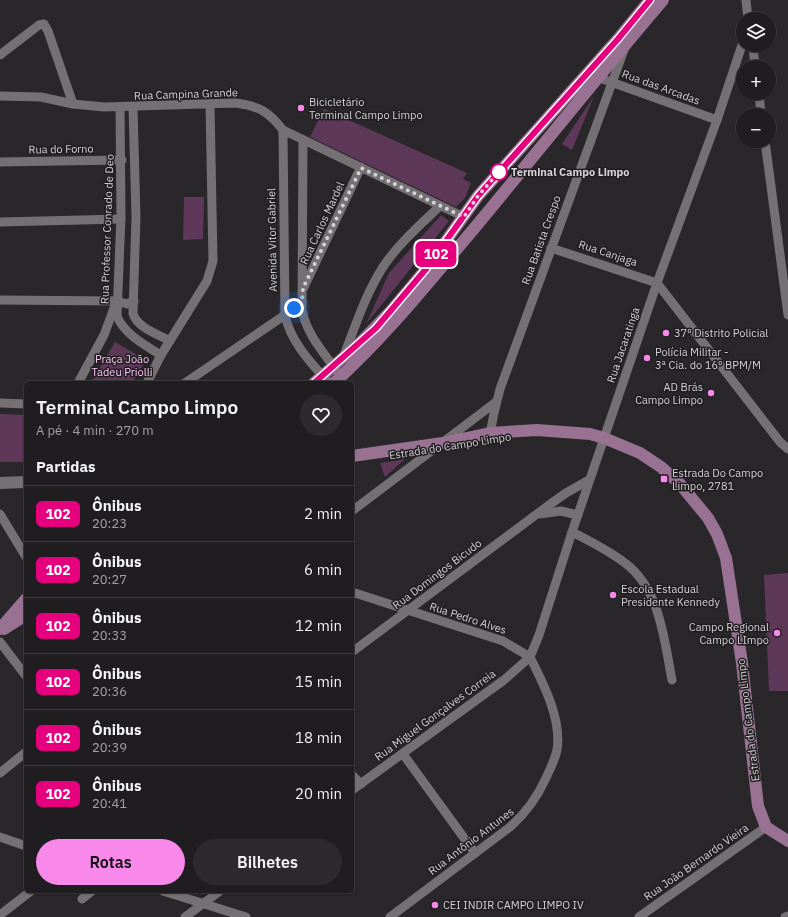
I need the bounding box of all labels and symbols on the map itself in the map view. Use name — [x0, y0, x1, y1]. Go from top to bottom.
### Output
street label: Rua das Arcadas — [620, 66, 702, 108]
street label: Rua Campina Grande — [134, 85, 238, 103]
place label: Bicicletário Terminal Campo Limpo — [309, 95, 423, 122]
marker: Bicicletário Terminal Campo Limpo — [296, 103, 306, 113]
street label: Rua do Forno — [28, 141, 94, 157]
street label: Rua Professor Conrado de Deo — [97, 154, 117, 304]
marker: Terminal Campo Limpo — [490, 163, 508, 181]
place label: Terminal Campo Limpo — [511, 165, 630, 179]
street label: Rua Carlos Mardel — [297, 179, 347, 267]
street label: Avenida Vitor Gabriel — [264, 188, 280, 292]
street label: Rua Batista Crespo — [518, 194, 564, 286]
street label: Rua Canjaga — [577, 237, 639, 269]
line badge: 102 — [413, 241, 459, 267]
your location — [284, 298, 304, 318]
street label: Rua Jacaratinga — [604, 305, 643, 385]
place label: 37º Distrito Policial — [674, 326, 768, 340]
marker: 37º Distrito Policial — [661, 328, 671, 338]
place label: Polícia Militar - 3ª Cia. do 16º BPM/M — [655, 345, 761, 372]
park label: Praça João Tadeu Priolli — [92, 352, 152, 379]
marker: Polícia Militar - 3ª Cia. do 16º BPM/M — [642, 353, 652, 363]
place label: AD Brás Campo Limpo — [635, 380, 703, 407]
marker: AD Brás Campo Limpo — [706, 388, 716, 398]
street label: Estrada do Campo Limpo — [388, 429, 512, 463]
place label: Estrada Do Campo Limpo, 2781 — [672, 466, 763, 493]
marker: Estrada Do Campo Limpo, 2781 — [659, 474, 669, 484]
street label: Rua Domingos Bicudo — [390, 536, 484, 612]
place label: Escola Estadual Presidente Kennedy — [621, 582, 720, 609]
marker: Escola Estadual Presidente Kennedy — [608, 590, 618, 600]
street label: Rua Pedro Alves — [428, 599, 508, 637]
place label: Campo Regional Campo LImpo — [689, 620, 769, 647]
marker: Campo Regional Campo LImpo — [772, 628, 782, 638]
street label: Estrada do Campo Limpo — [734, 658, 762, 782]
street label: Rua Miguel Gonçalves Correia — [372, 666, 498, 764]
street label: Rua Antônio Antunes — [425, 804, 517, 878]
street label: Rua João Bernardo Vieira — [641, 820, 751, 904]
place label: CEI INDIR CAMPO LIMPO IV — [443, 898, 584, 912]
marker: CEI INDIR CAMPO LIMPO IV — [430, 900, 440, 910]

